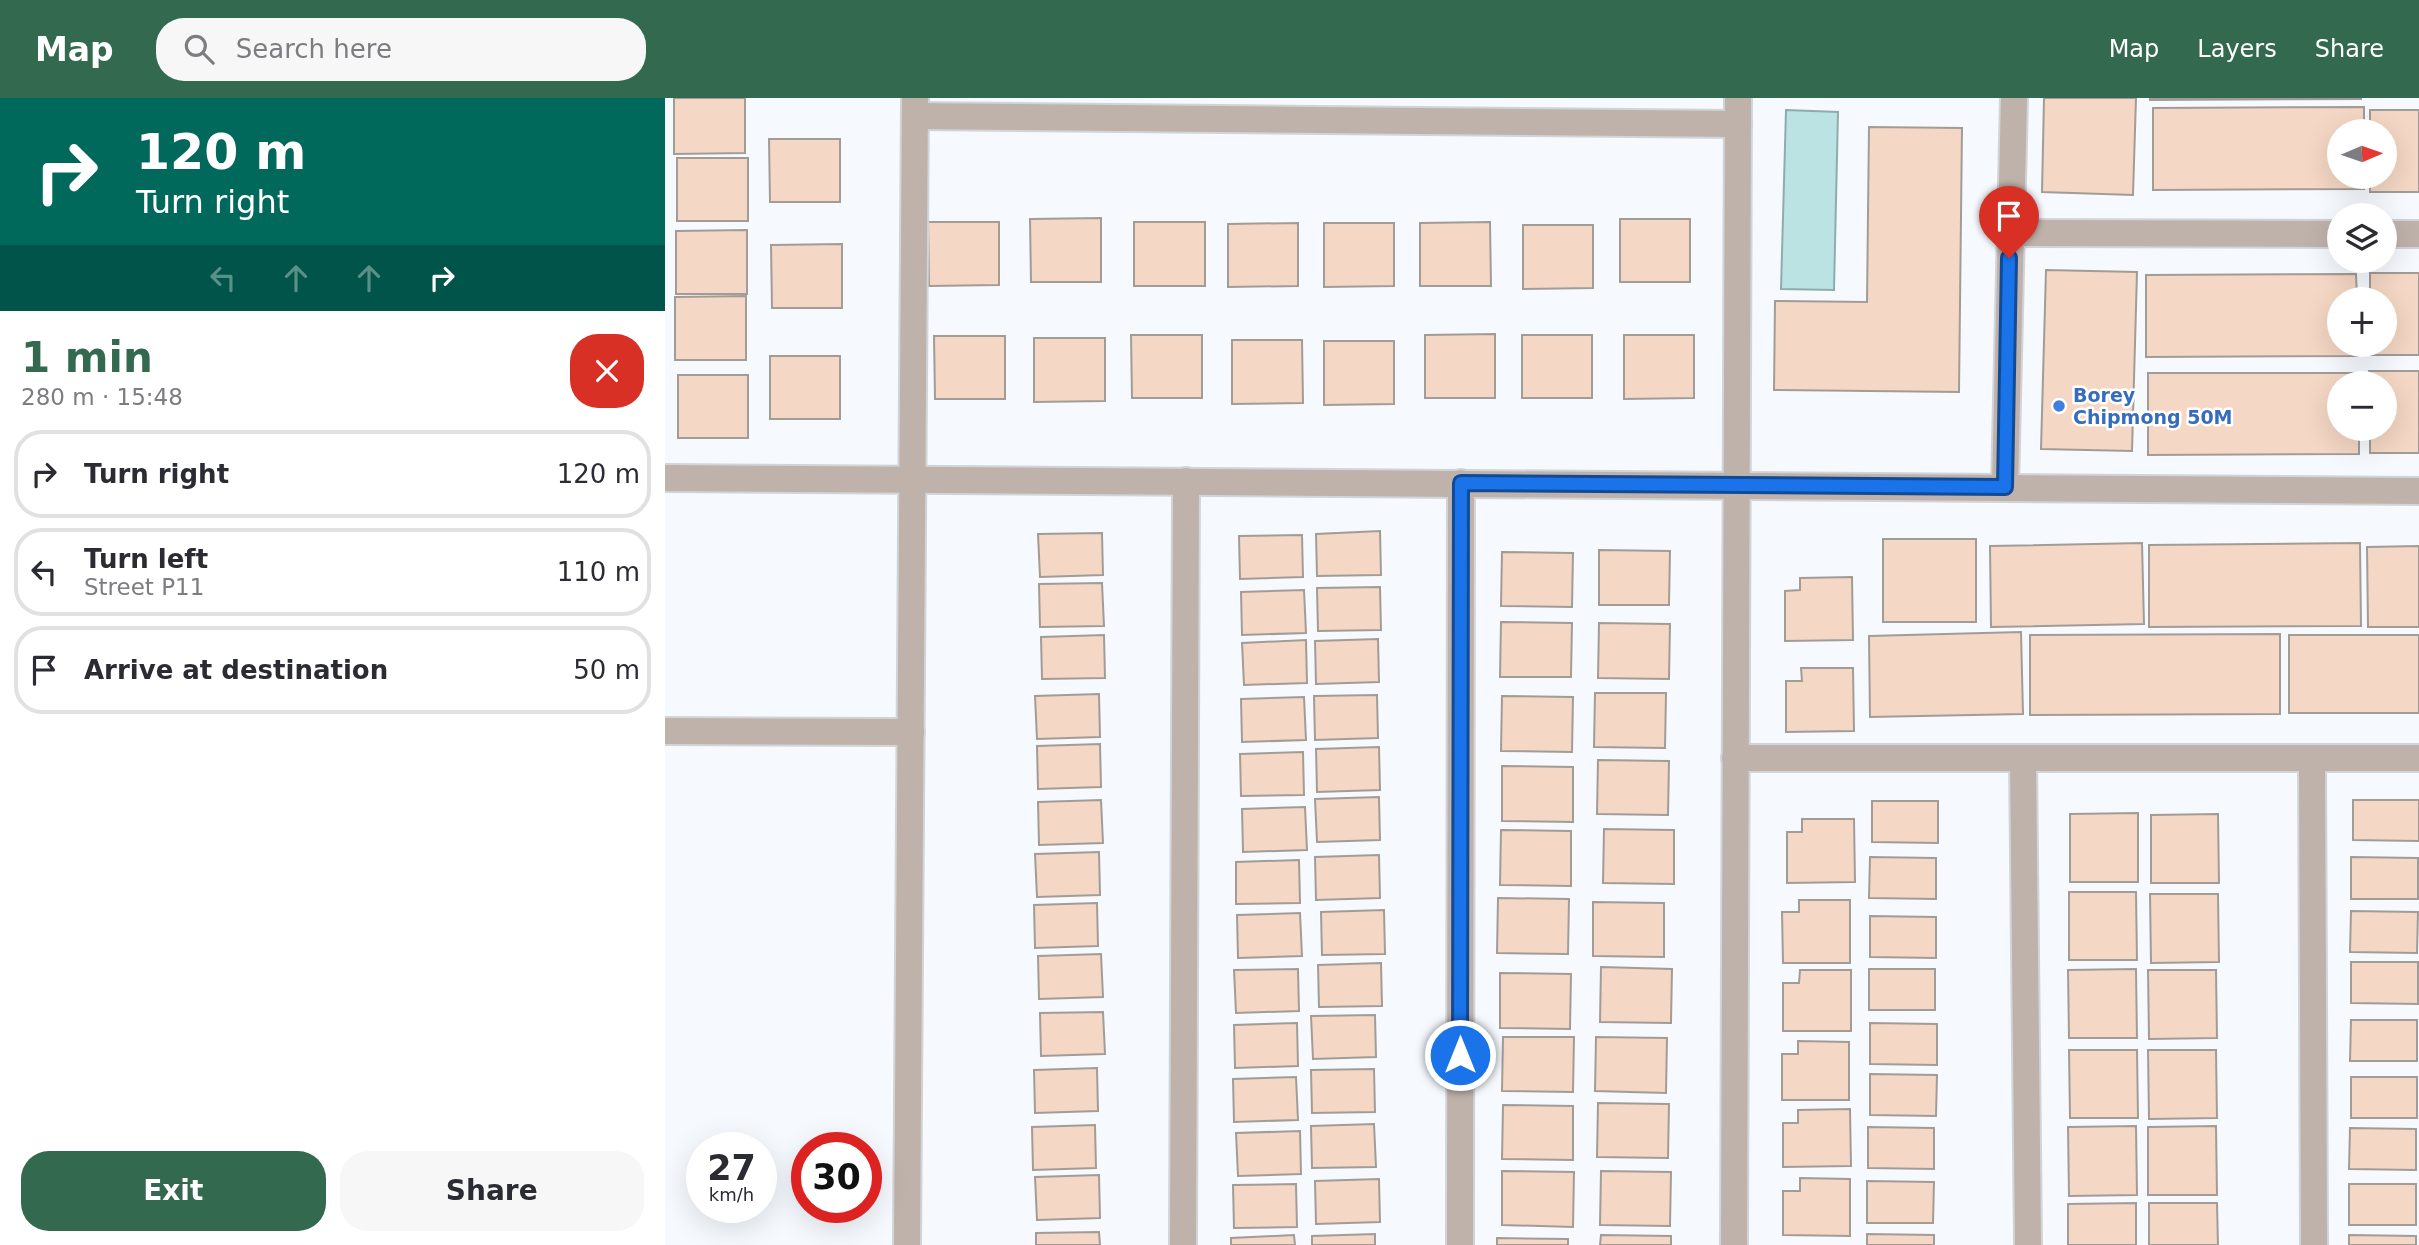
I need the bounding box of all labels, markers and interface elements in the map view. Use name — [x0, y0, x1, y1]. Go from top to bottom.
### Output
search box — [156, 18, 646, 81]
text: Map — [35, 30, 114, 69]
icon: search — [180, 30, 218, 68]
text: Search here — [236, 34, 392, 64]
text: Map — [2109, 35, 2159, 63]
text: Layers — [2197, 35, 2277, 63]
text: Share — [2315, 35, 2384, 63]
north arrow — [2327, 119, 2397, 189]
map controls — [2327, 119, 2397, 441]
text: 120 m — [136, 124, 306, 181]
icon: right — [21, 126, 112, 217]
text: Turn right — [136, 183, 289, 221]
pin — [1979, 186, 2039, 258]
icon: arrive — [1990, 197, 2028, 235]
button: layers — [2327, 203, 2397, 273]
icon: left — [204, 259, 242, 297]
icon: ahead — [277, 259, 315, 297]
icon: ahead — [350, 259, 388, 297]
icon: right — [423, 259, 461, 297]
button: + — [2327, 287, 2397, 357]
text: 1 min — [21, 333, 153, 382]
button: close — [570, 334, 644, 408]
button: − — [2327, 371, 2397, 441]
text: 280 m · 15:48 — [21, 384, 183, 410]
place label: Borey Chipmong 50M — [2073, 384, 2233, 428]
marker: Borey Chipmong 50M — [2051, 398, 2067, 414]
icon: right — [25, 455, 63, 493]
text: Turn right — [84, 459, 229, 489]
text: 120 m — [557, 459, 640, 489]
text: Turn left — [84, 544, 208, 574]
icon: left — [25, 553, 63, 591]
text: 110 m — [557, 557, 640, 587]
text: Street P11 — [84, 574, 204, 600]
icon: arrive — [25, 651, 63, 689]
text: Arrive at destination — [84, 655, 388, 685]
text: 50 m — [573, 655, 640, 685]
position arrow — [1423, 1018, 1497, 1092]
speed limit sign: 30 — [791, 1132, 882, 1223]
text: 27 — [707, 1148, 756, 1188]
button: Exit — [21, 1151, 326, 1231]
button: Share — [340, 1151, 644, 1231]
text: km/h — [709, 1184, 754, 1205]

